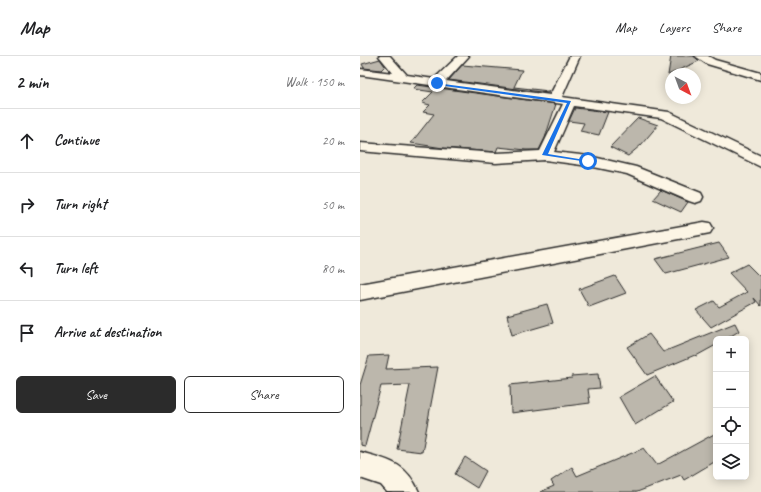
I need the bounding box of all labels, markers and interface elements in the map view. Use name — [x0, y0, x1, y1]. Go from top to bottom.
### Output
text: Map — [20, 16, 50, 40]
text: Map — [615, 19, 637, 36]
text: Layers — [659, 19, 690, 36]
text: Share — [712, 19, 741, 36]
north arrow — [665, 68, 701, 104]
text: 2 min — [16, 72, 49, 93]
text: Walk · 150 m — [285, 74, 344, 90]
route end — [428, 74, 446, 92]
icon: ahead — [16, 130, 38, 152]
text: Continue — [54, 131, 99, 150]
text: 20 m — [322, 133, 344, 149]
route start — [579, 152, 597, 170]
icon: right — [16, 194, 38, 216]
text: Turn right — [54, 195, 107, 214]
text: 50 m — [322, 197, 344, 213]
icon: left — [16, 258, 38, 280]
text: Turn left — [54, 259, 97, 278]
text: 80 m — [322, 261, 344, 277]
icon: arrive — [16, 322, 38, 344]
text: Arrive at destination — [54, 323, 161, 342]
map controls — [713, 336, 749, 480]
button: + — [713, 336, 749, 372]
button: − — [713, 372, 749, 408]
button: Save — [16, 376, 176, 413]
button: Share — [184, 376, 344, 413]
button: locate — [713, 408, 749, 444]
button: layers — [713, 444, 749, 480]

